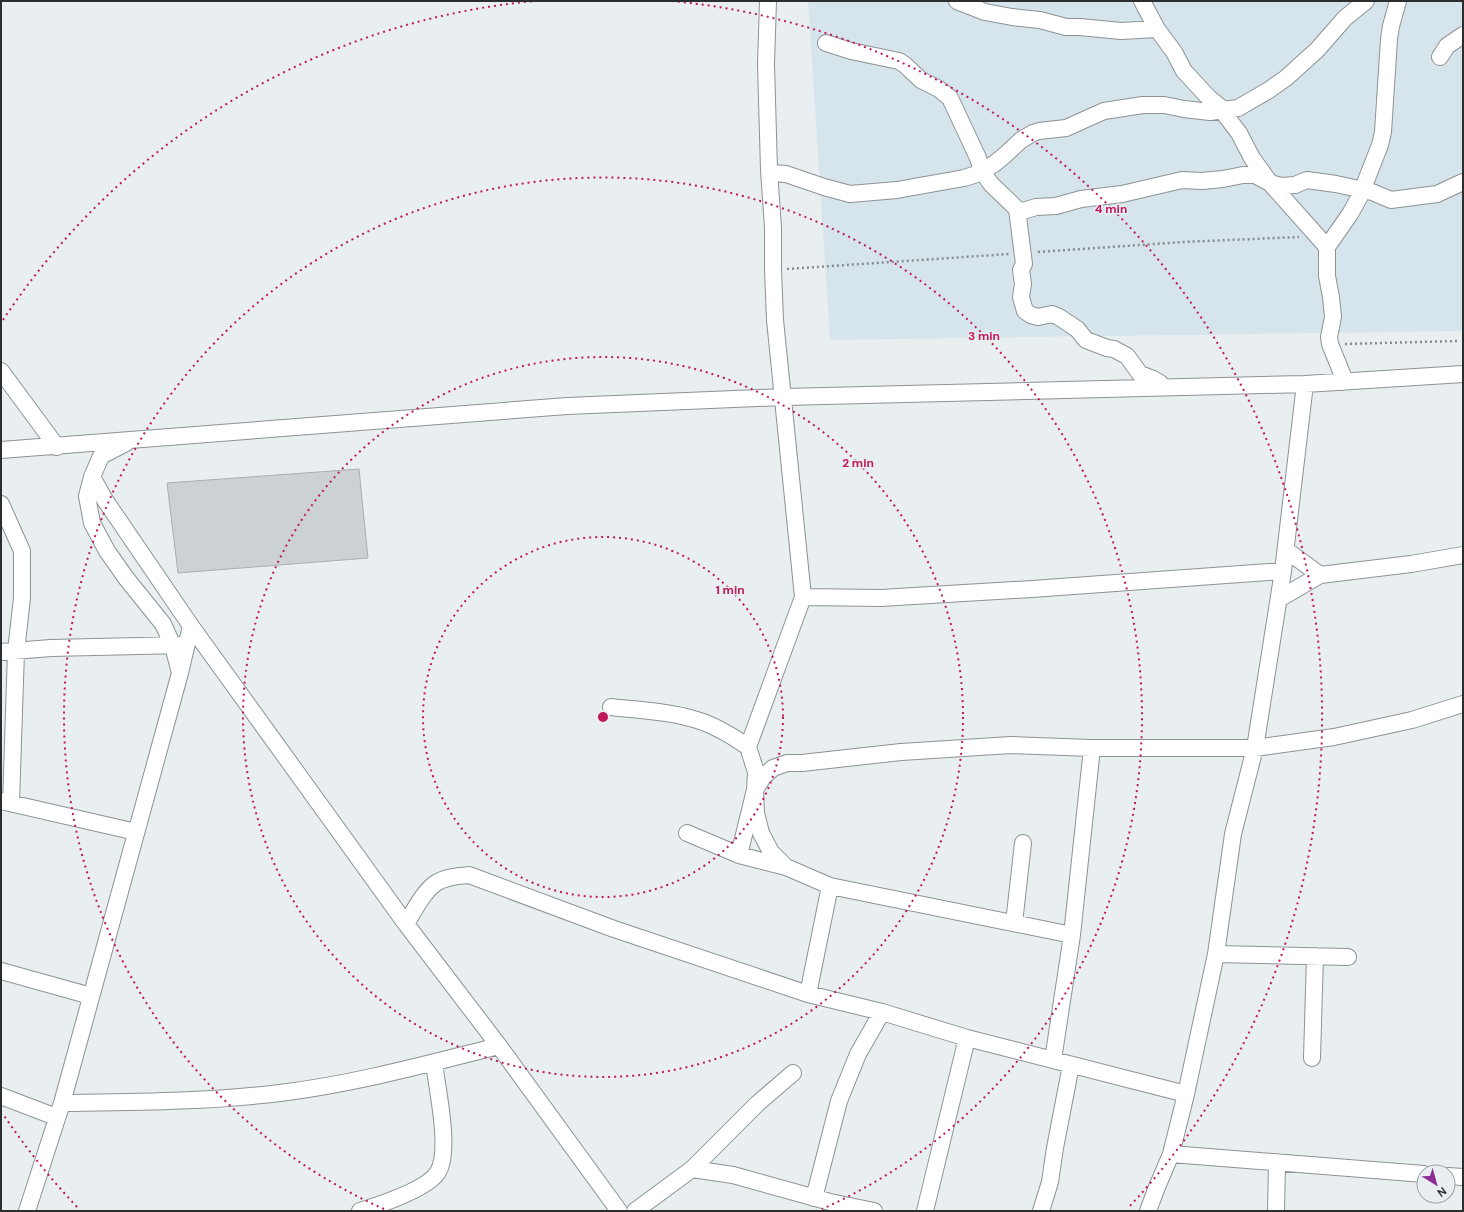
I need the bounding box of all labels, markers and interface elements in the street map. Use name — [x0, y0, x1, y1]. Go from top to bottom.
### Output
text: 4 min — [1095, 201, 1127, 217]
text: 3 min — [968, 328, 1000, 344]
text: 2 min — [842, 455, 874, 471]
text: 1 min — [715, 582, 745, 598]
centre of rings — [596, 710, 610, 724]
north arrow — [1416, 1164, 1456, 1204]
text: N — [1435, 1184, 1449, 1200]

